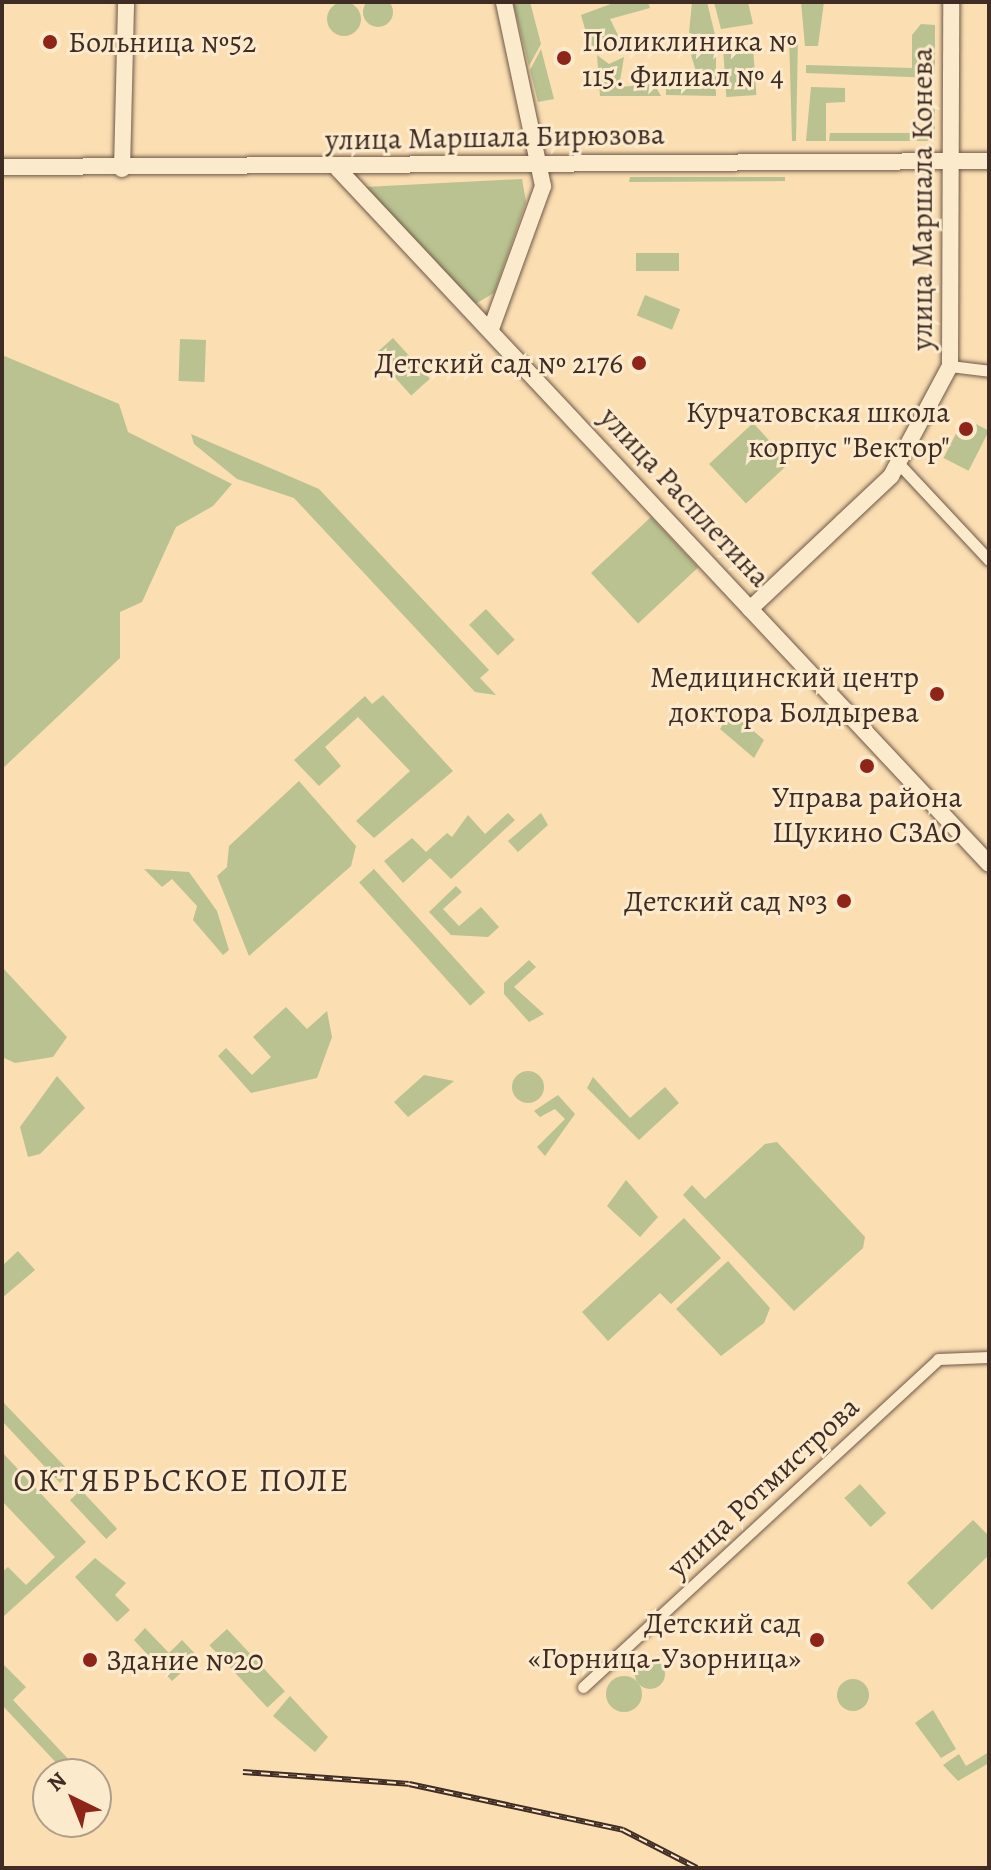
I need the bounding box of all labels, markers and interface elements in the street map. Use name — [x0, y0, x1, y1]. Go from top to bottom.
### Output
place label: Поликлиника № 115. Филиал № 4 — [582, 23, 797, 94]
place label: Больница №52 — [68, 24, 256, 60]
marker: Больница №52 — [39, 31, 61, 53]
marker: Поликлиника № 115. Филиал № 4 — [553, 47, 575, 69]
street label: улица Маршала Конева — [904, 48, 940, 350]
street label: улица Маршала Бирюзова — [325, 116, 665, 158]
place label: Детский сад № 2176 — [375, 345, 623, 381]
marker: Детский сад № 2176 — [630, 354, 648, 372]
place label: Курчатовская школа корпус "Вектор" — [686, 394, 950, 464]
street label: улица Расплетина — [592, 399, 778, 595]
marker: Курчатовская школа корпус "Вектор" — [957, 420, 975, 438]
place label: Медицинский центр доктора Болдырева — [650, 659, 919, 730]
marker: Медицинский центр доктора Болдырева — [926, 683, 948, 705]
marker: Управа района Щукино СЗАО — [858, 757, 876, 775]
place label: Управа района Щукино СЗАО — [772, 779, 962, 850]
place label: Детский сад №3 — [624, 883, 828, 919]
marker: Детский сад №3 — [835, 892, 853, 910]
street label: улица Ротмистрова — [660, 1389, 866, 1585]
district label: ОКТЯБРЬСКОЕ ПОЛЕ — [14, 1461, 350, 1499]
place label: Детский сад «Горница-Узорница» — [528, 1605, 801, 1676]
marker: Детский сад «Горница-Узорница» — [808, 1631, 826, 1649]
place label: Здание №20 — [106, 1642, 264, 1678]
marker: Здание №20 — [81, 1651, 99, 1669]
north arrow — [32, 1758, 112, 1838]
text: N — [41, 1765, 73, 1798]

